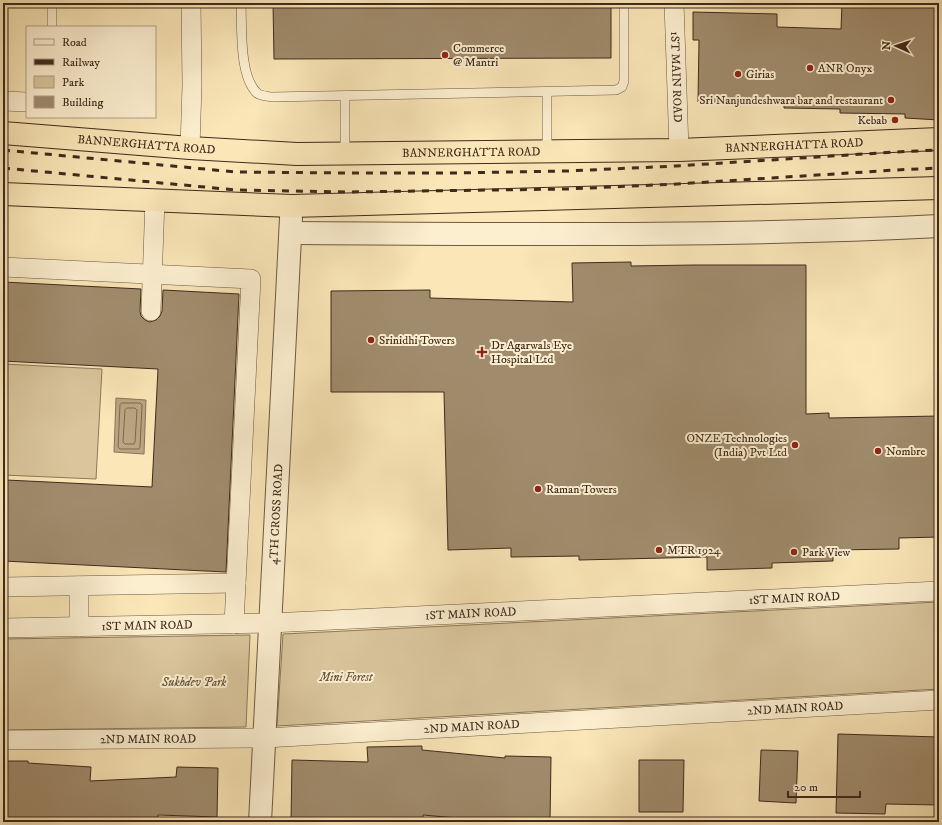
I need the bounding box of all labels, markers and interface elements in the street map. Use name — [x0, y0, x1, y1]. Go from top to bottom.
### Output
legend — [26, 26, 156, 118]
north arrow — [876, 26, 916, 66]
street label: 1ST MAIN ROAD — [667, 31, 686, 123]
text: Road — [62, 35, 87, 50]
place label: Commerce @ Mantri — [453, 41, 504, 70]
text: N — [880, 41, 894, 50]
marker: Commerce @ Mantri — [440, 50, 450, 60]
text: Railway — [62, 55, 100, 70]
place label: ANR Onyx — [818, 61, 872, 76]
marker: ANR Onyx — [805, 63, 815, 73]
place label: Girias — [746, 67, 774, 82]
marker: Girias — [733, 69, 743, 79]
text: Park — [62, 75, 84, 90]
place label: Sri Nanjundeshwara bar and restaurant — [699, 93, 883, 108]
text: Building — [62, 95, 103, 110]
marker: Sri Nanjundeshwara bar and restaurant — [886, 95, 896, 105]
place label: Kebab — [857, 113, 887, 128]
marker: Kebab — [890, 115, 900, 125]
street label: BANNERGHATTA ROAD — [77, 132, 216, 157]
street label: BANNERGHATTA ROAD — [725, 135, 864, 156]
street label: BANNERGHATTA ROAD — [402, 144, 541, 160]
place label: Srinidhi Towers — [379, 333, 455, 348]
marker: Srinidhi Towers — [366, 335, 376, 345]
place label: Dr Agarwals Eye Hospital Ltd — [491, 338, 572, 367]
marker: Dr Agarwals Eye Hospital Ltd — [476, 346, 488, 358]
place label: ONZE Technologies (India) Pvt Ltd — [686, 431, 787, 460]
marker: ONZE Technologies (India) Pvt Ltd — [790, 440, 800, 450]
place label: Nombre — [886, 444, 925, 459]
marker: Nombre — [873, 446, 883, 456]
street label: 4TH CROSS ROAD — [266, 463, 286, 565]
place label: Raman Towers — [546, 482, 617, 497]
marker: Raman Towers — [533, 484, 543, 494]
place label: MTR 1924 — [667, 543, 722, 558]
marker: MTR 1924 — [654, 545, 664, 555]
place label: Park View — [802, 545, 851, 560]
marker: Park View — [789, 547, 799, 557]
street label: 1ST MAIN ROAD — [748, 588, 840, 608]
street label: 1ST MAIN ROAD — [425, 604, 517, 623]
street label: 1ST MAIN ROAD — [101, 617, 193, 634]
park label: Mini Forest — [319, 670, 374, 685]
park label: Sukhdev Park — [161, 675, 226, 690]
street label: 2ND MAIN ROAD — [747, 698, 844, 718]
street label: 2ND MAIN ROAD — [423, 716, 520, 737]
street label: 2ND MAIN ROAD — [100, 731, 196, 747]
scale bar — [788, 773, 860, 799]
text: 20 m — [794, 780, 818, 795]

